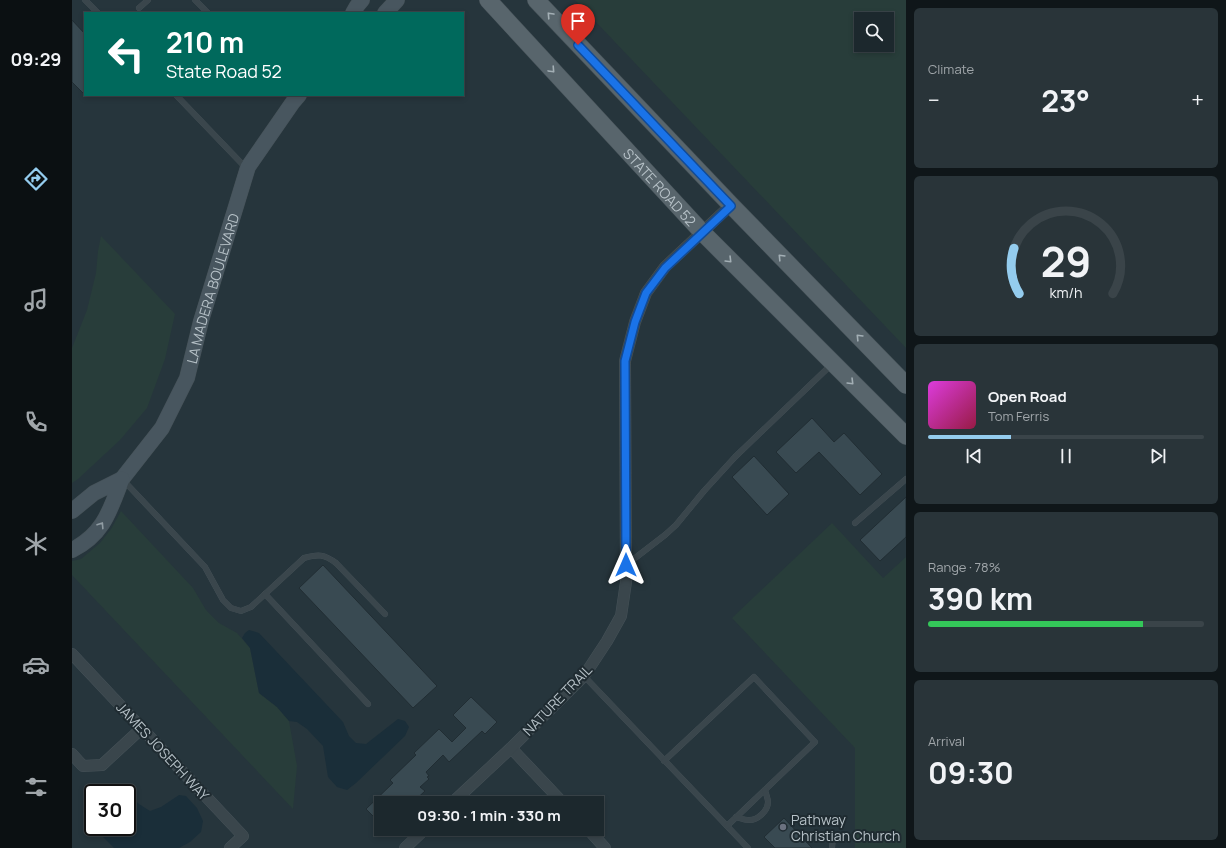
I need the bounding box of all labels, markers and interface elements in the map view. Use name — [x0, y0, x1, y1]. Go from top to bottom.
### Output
pin — [561, 4, 595, 45]
icon: arrive — [567, 10, 589, 32]
one-way arrow — [547, 12, 555, 20]
map controls — [854, 12, 894, 52]
button: search — [854, 12, 894, 52]
text: 210 m — [166, 23, 244, 61]
icon: left — [100, 28, 152, 80]
text: 09:29 — [10, 47, 62, 71]
text: State Road 52 — [166, 59, 282, 83]
text: Climate — [928, 60, 974, 78]
one-way arrow — [548, 65, 555, 72]
text: 23° — [1041, 80, 1090, 121]
text: − — [928, 85, 940, 115]
text: + — [1191, 85, 1204, 115]
street label: STATE ROAD 52 — [620, 144, 701, 230]
icon: directions — [22, 165, 50, 193]
street label: LA MADERA BOULEVARD — [181, 211, 243, 365]
text: 29 — [1041, 233, 1091, 289]
one-way arrow — [779, 254, 786, 262]
one-way arrow — [725, 255, 732, 263]
text: km/h — [1049, 283, 1083, 302]
icon: music — [22, 286, 50, 314]
one-way arrow — [856, 334, 864, 342]
one-way arrow — [846, 377, 854, 385]
text: Open Road — [988, 386, 1067, 407]
text: Tom Ferris — [988, 407, 1049, 425]
icon: phone — [22, 408, 50, 436]
icon: previous — [963, 445, 985, 467]
icon: pause — [1055, 445, 1077, 467]
icon: next — [1147, 445, 1169, 467]
one-way arrow — [96, 522, 104, 529]
icon: climate — [22, 530, 50, 558]
position arrow — [605, 544, 647, 586]
text: Range · 78% — [928, 558, 1000, 576]
text: 390 km — [928, 578, 1033, 619]
icon: car — [22, 651, 50, 679]
street label: NATURE TRAIL — [518, 660, 596, 740]
street label: JAMES JOSEPH WAY — [112, 698, 214, 804]
text: Arrival — [928, 732, 965, 750]
text: 09:30 — [928, 752, 1014, 793]
icon: filters — [22, 773, 50, 801]
speed limit sign: 30 — [84, 784, 136, 836]
text: 09:30 · 1 min · 330 m — [417, 805, 561, 826]
place label: Pathway Christian Church — [791, 810, 900, 845]
marker: Pathway Christian Church — [778, 822, 788, 832]

